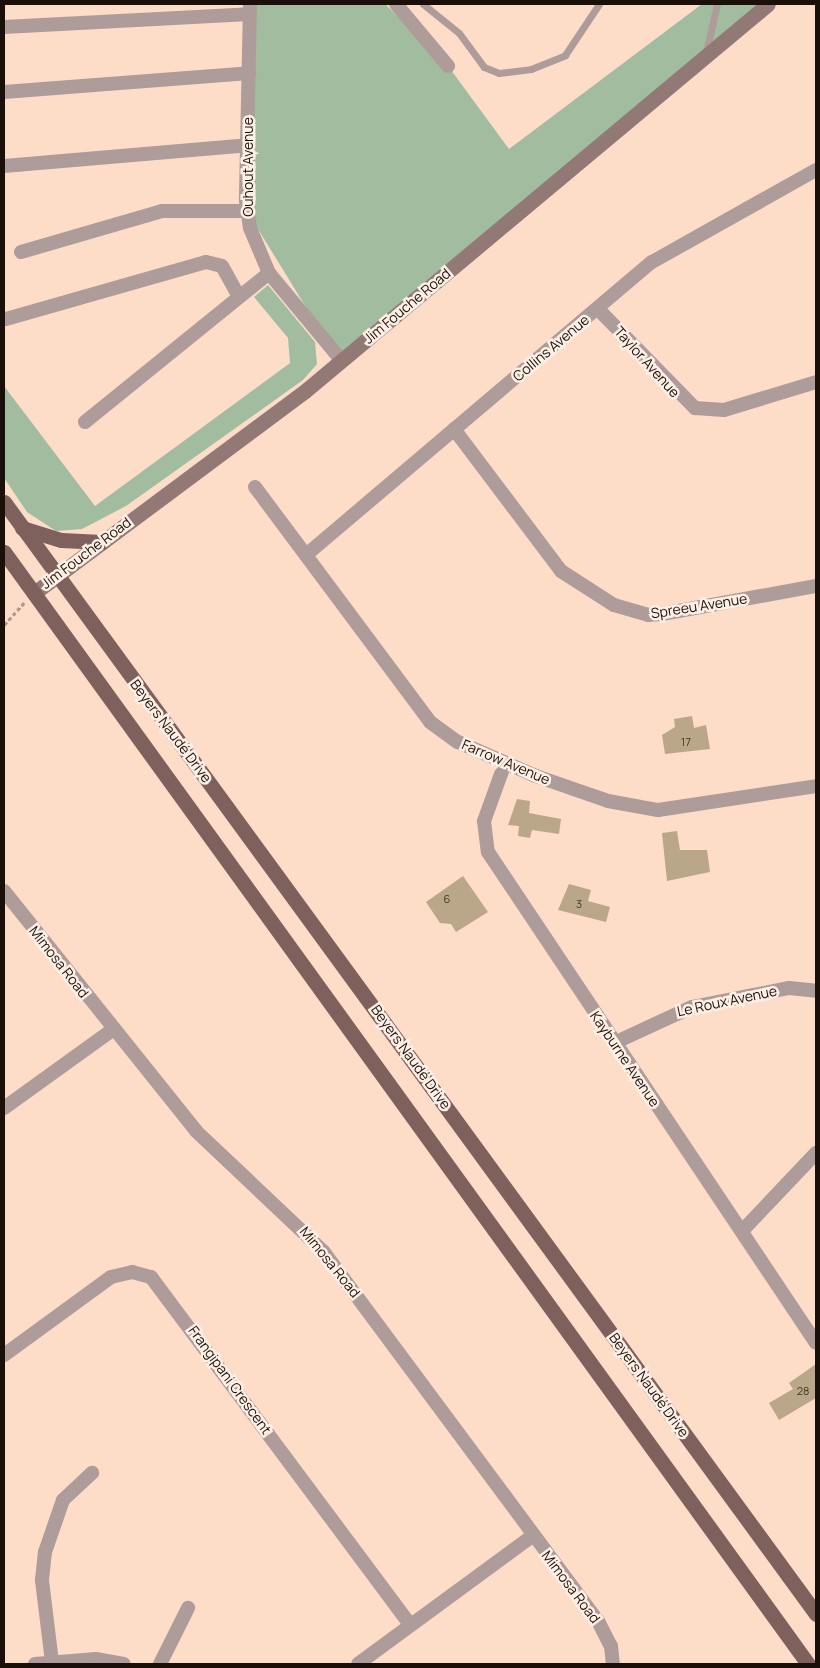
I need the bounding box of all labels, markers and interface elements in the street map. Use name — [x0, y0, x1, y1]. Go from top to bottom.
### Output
street label: Ouhout Avenue — [240, 117, 256, 217]
street label: Jim Fouche Road — [360, 265, 454, 347]
street label: Collins Avenue — [509, 311, 593, 385]
street label: Taylor Avenue — [611, 323, 683, 401]
street label: Jim Fouche Road — [38, 514, 134, 592]
street label: Spreeu Avenue — [650, 590, 748, 622]
street label: Beyers Naudé Drive — [127, 676, 215, 786]
house number: 17 — [681, 735, 691, 749]
street label: Farrow Avenue — [459, 736, 553, 788]
house number: 6 — [444, 892, 450, 906]
house number: 3 — [576, 897, 582, 911]
street label: Mimosa Road — [26, 923, 92, 1001]
street label: Le Roux Avenue — [676, 982, 778, 1020]
street label: Beyers Naudé Drive — [368, 1002, 454, 1112]
street label: Kayburne Avenue — [587, 1008, 663, 1110]
street label: Mimosa Road — [296, 1223, 364, 1301]
street label: Frangipani Crescent — [185, 1323, 275, 1437]
street label: Beyers Naudé Drive — [606, 1330, 692, 1440]
house number: 28 — [797, 1384, 809, 1398]
street label: Mimosa Road — [538, 1548, 604, 1626]

